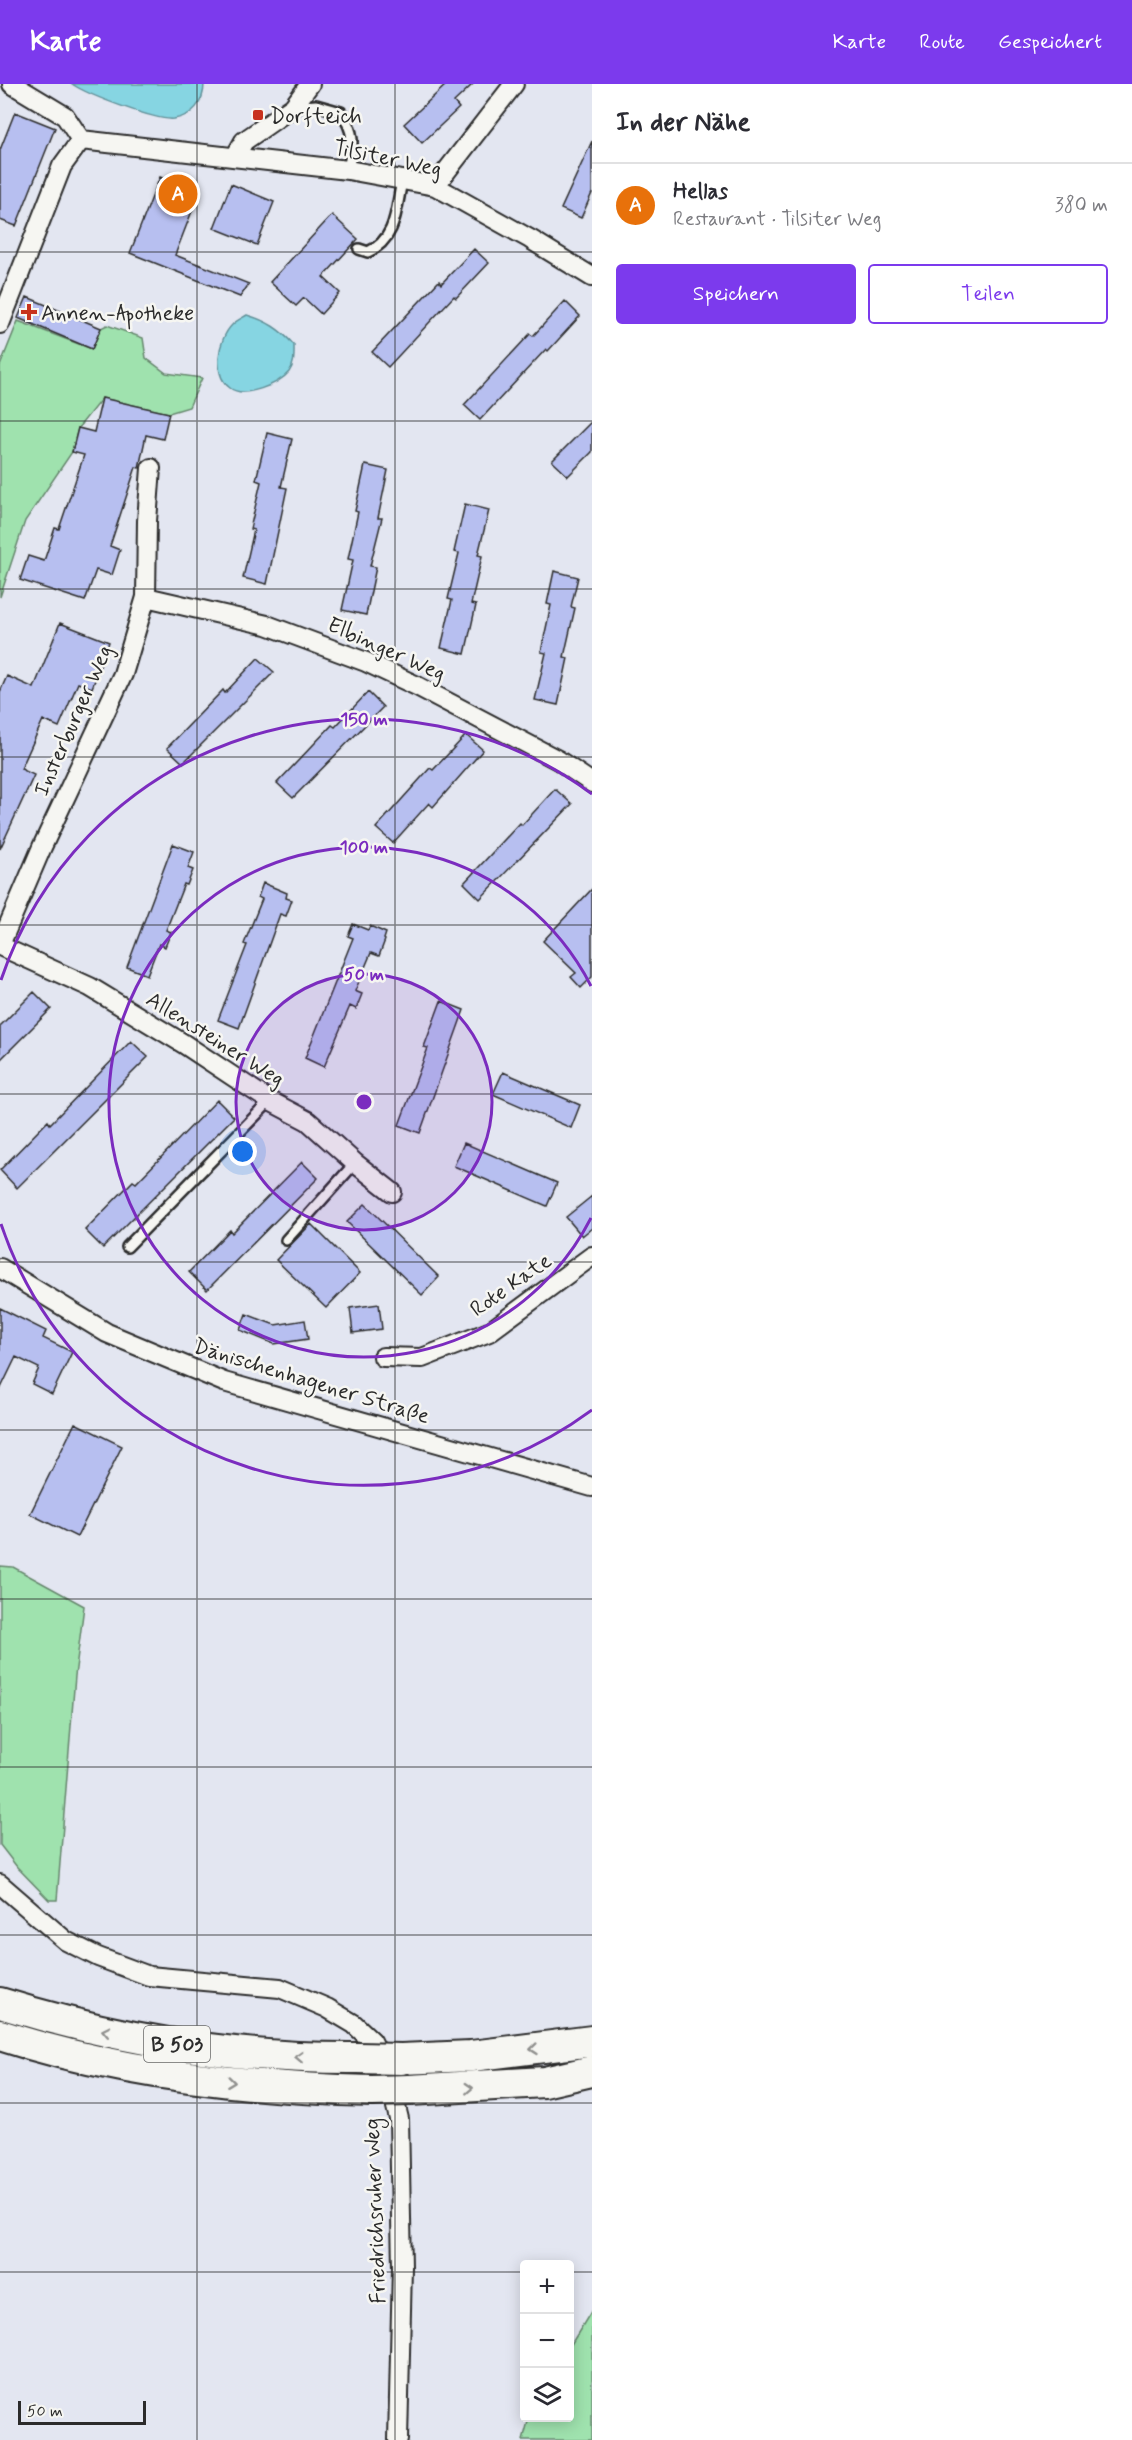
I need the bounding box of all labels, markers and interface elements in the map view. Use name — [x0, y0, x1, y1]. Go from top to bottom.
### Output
text: Karte — [30, 24, 102, 61]
text: Karte — [833, 28, 886, 56]
text: Route — [919, 28, 965, 56]
text: Gespeichert — [998, 28, 1102, 56]
place label: Dorfteich — [270, 103, 362, 131]
text: In der Nähe — [616, 106, 750, 140]
marker: Dorfteich — [251, 108, 265, 122]
street label: Tilsiter Weg — [331, 134, 444, 185]
pin: A — [158, 172, 198, 216]
text: Hellas — [673, 178, 728, 206]
text: A — [629, 192, 642, 219]
text: 380 m — [1055, 192, 1108, 219]
text: Restaurant · Tilsiter Weg — [673, 206, 881, 233]
button: Speichern — [616, 264, 856, 324]
button: Teilen — [868, 264, 1108, 324]
place label: Annen-Apotheke — [41, 300, 194, 330]
marker: Annen-Apotheke — [22, 305, 36, 319]
street label: Elbinger Weg — [322, 611, 450, 689]
street label: Insterburger Weg — [28, 641, 121, 801]
text: 150 m — [340, 708, 388, 732]
text: 100 m — [340, 836, 388, 860]
text: 50 m — [344, 963, 384, 987]
street label: Allensteiner Weg — [140, 986, 289, 1094]
centre of rings — [354, 1092, 374, 1112]
your location — [228, 1137, 257, 1166]
street label: Rote Kate — [465, 1247, 557, 1324]
street label: Dänischenhagener Straße — [189, 1333, 433, 1434]
one-way arrow — [101, 2025, 111, 2038]
road number: B 503 — [144, 2026, 210, 2062]
one-way arrow — [530, 2043, 539, 2055]
one-way arrow — [295, 2051, 304, 2064]
one-way arrow — [226, 2076, 235, 2088]
one-way arrow — [464, 2081, 473, 2094]
street label: Friedrichsruher Weg — [359, 2118, 396, 2304]
map controls — [520, 2260, 574, 2422]
button: + — [520, 2260, 574, 2314]
button: − — [520, 2314, 574, 2368]
button: layers — [520, 2368, 574, 2422]
scale bar — [18, 2398, 146, 2426]
text: 50 m — [27, 2401, 63, 2422]

